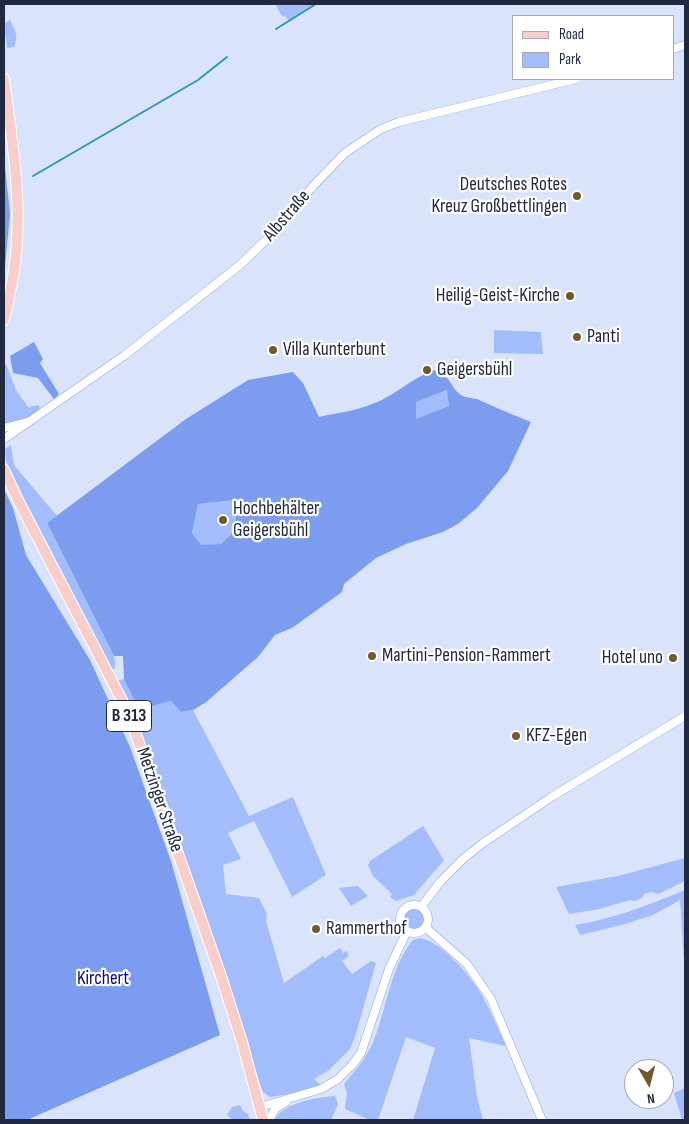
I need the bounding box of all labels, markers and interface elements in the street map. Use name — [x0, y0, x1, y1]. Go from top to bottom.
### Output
legend — [512, 15, 674, 80]
text: Road — [559, 25, 584, 44]
text: Park — [559, 50, 581, 69]
place label: Deutsches Rotes Kreuz Großbettlingen — [431, 174, 567, 218]
street label: Albstraße — [259, 186, 315, 246]
marker: Deutsches Rotes Kreuz Großbettlingen — [571, 190, 583, 202]
place label: Heilig-Geist-Kirche — [436, 285, 560, 307]
marker: Heilig-Geist-Kirche — [564, 290, 576, 302]
place label: Panti — [587, 326, 620, 348]
marker: Panti — [571, 331, 583, 343]
place label: Villa Kunterbunt — [283, 339, 386, 361]
marker: Villa Kunterbunt — [267, 344, 279, 356]
place label: Geigersbühl — [437, 359, 512, 381]
marker: Geigersbühl — [421, 364, 433, 376]
place label: Hochbehälter Geigersbühl — [233, 498, 320, 542]
marker: Hochbehälter Geigersbühl — [217, 514, 229, 526]
place label: Martini-Pension-Rammert — [382, 645, 551, 667]
place label: Hotel uno — [602, 647, 663, 669]
marker: Martini-Pension-Rammert — [366, 650, 378, 662]
marker: Hotel uno — [667, 652, 679, 664]
road number: B 313 — [106, 700, 152, 731]
place label: KFZ-Egen — [526, 725, 587, 747]
marker: KFZ-Egen — [510, 730, 522, 742]
street label: Metzinger Straße — [130, 745, 188, 855]
place label: Rammerthof — [326, 918, 407, 940]
marker: Rammerthof — [310, 923, 322, 935]
park label: Kirchert — [77, 968, 129, 990]
north arrow — [624, 1059, 674, 1109]
text: N — [646, 1089, 656, 1107]

